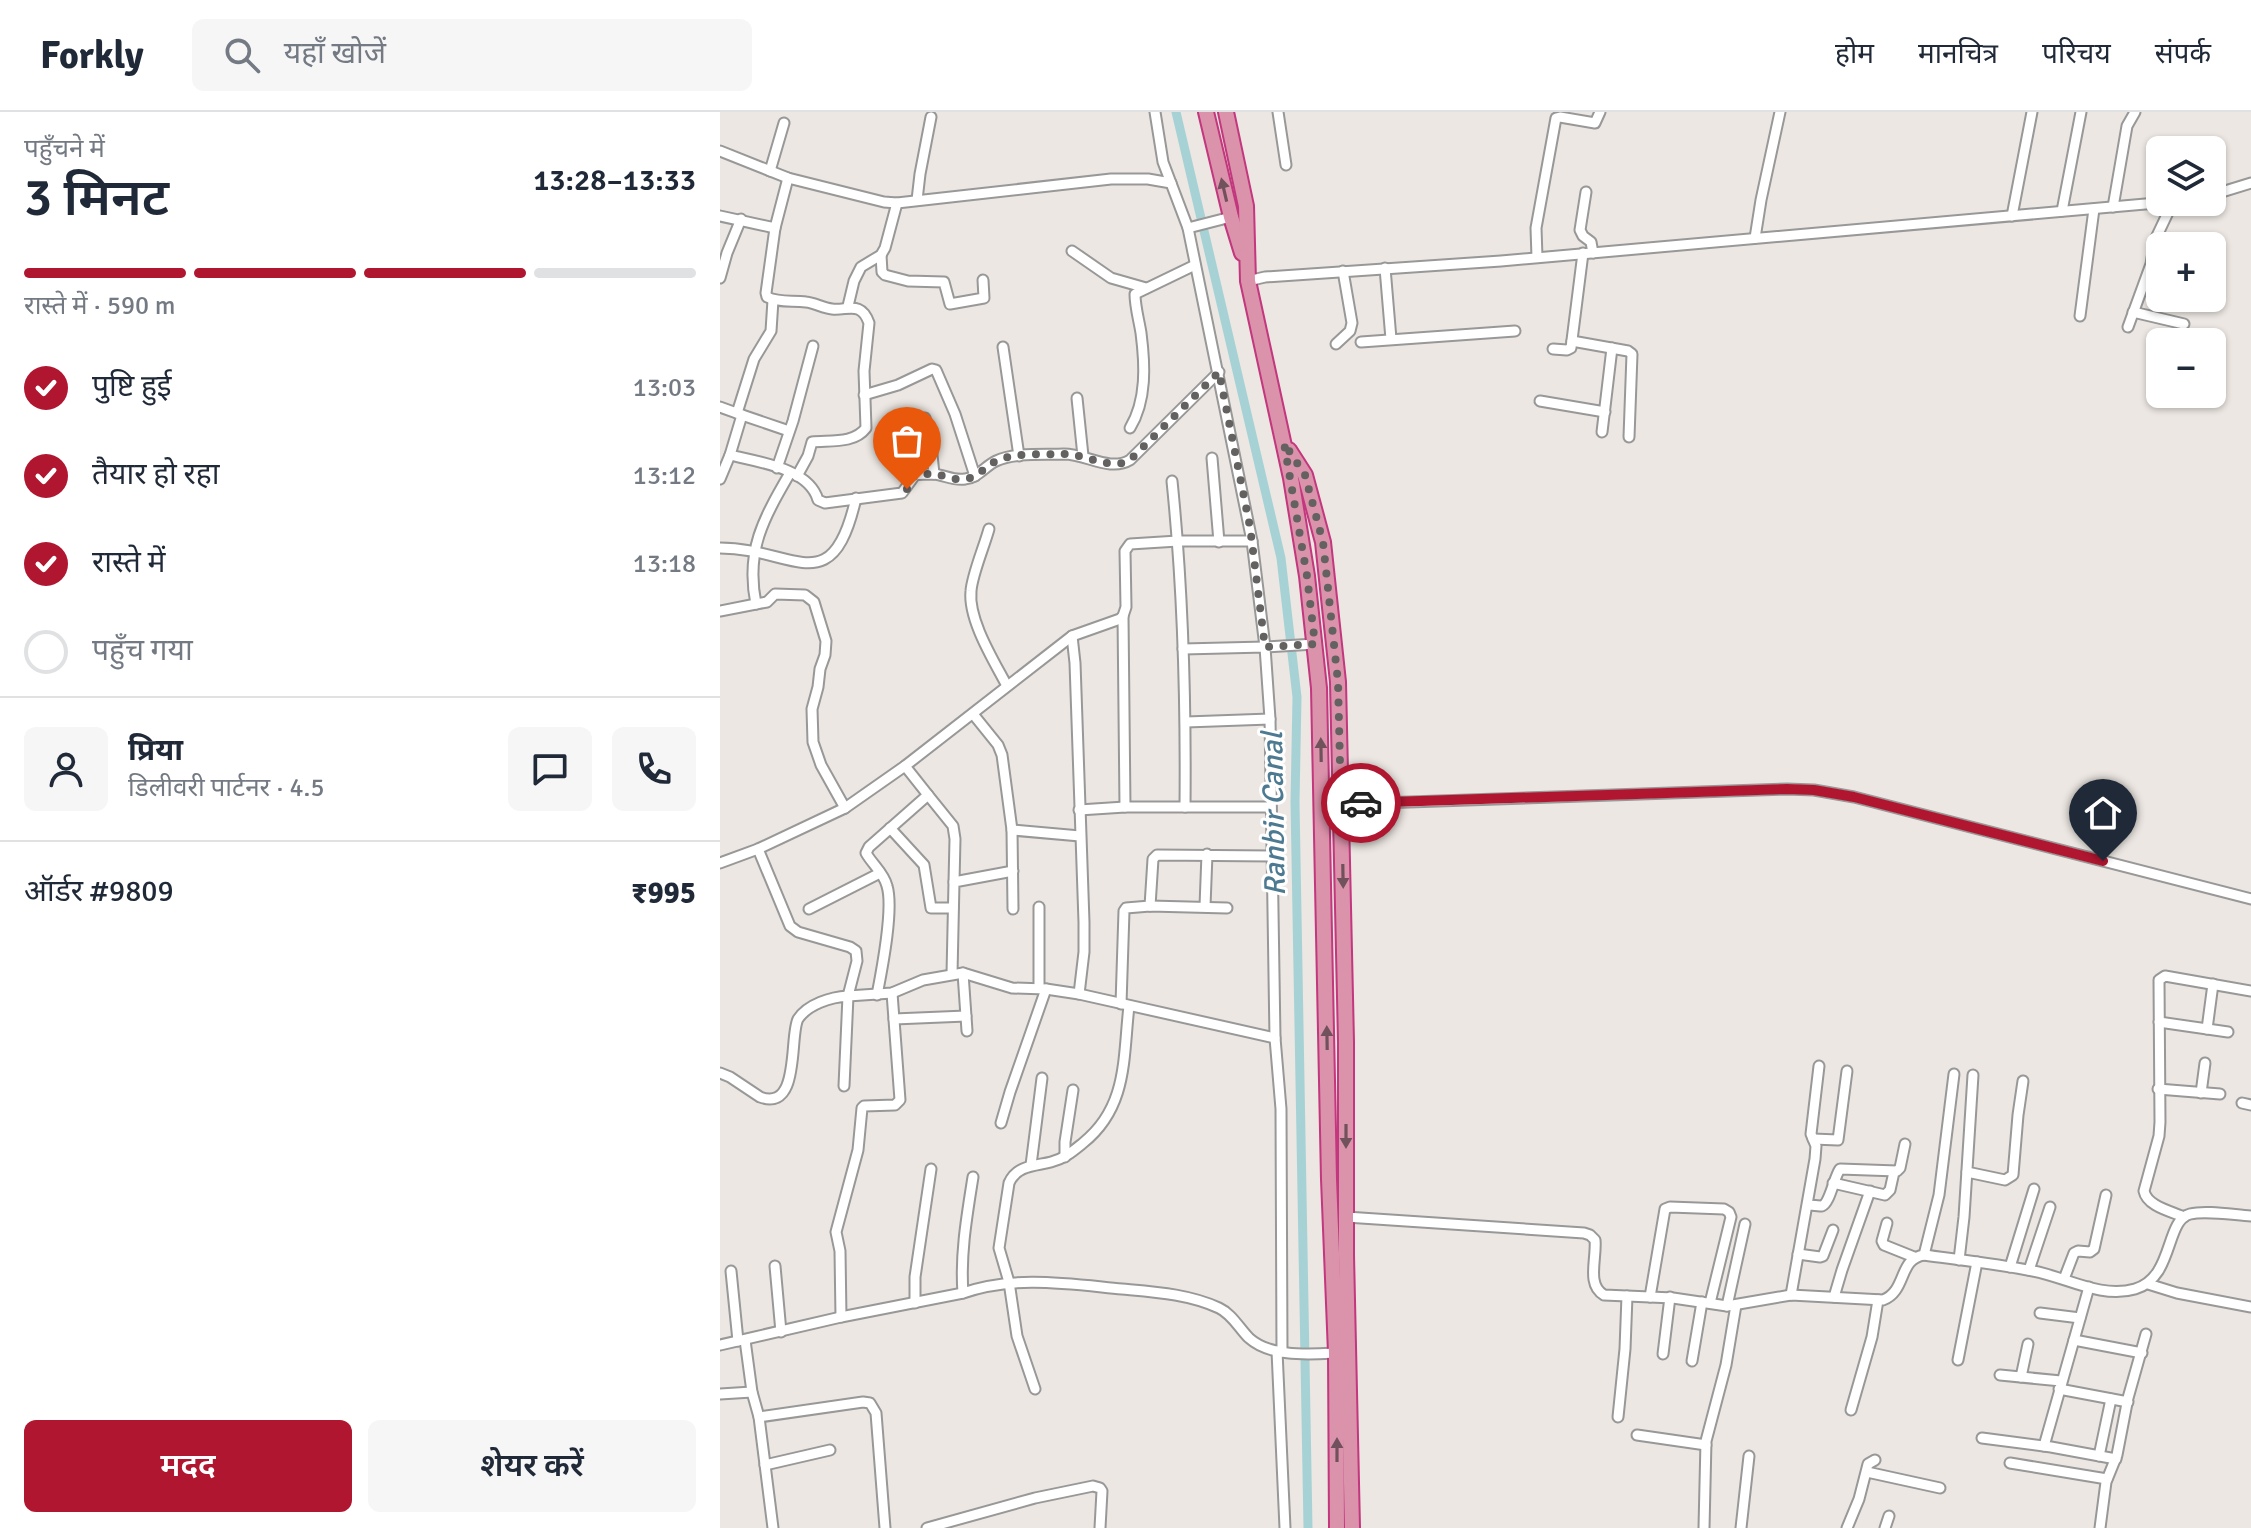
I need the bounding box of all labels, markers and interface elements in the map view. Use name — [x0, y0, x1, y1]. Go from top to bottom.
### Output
search box — [192, 19, 752, 91]
text: Forkly — [40, 32, 144, 79]
icon: search — [220, 33, 264, 77]
text: यहाँ खोजें — [284, 35, 386, 72]
text: होम — [1835, 37, 1874, 71]
text: मानचित्र — [1918, 37, 1998, 71]
text: परिचय — [2042, 37, 2111, 71]
text: संपर्क — [2155, 37, 2211, 71]
text: पहुँचने में — [24, 133, 105, 165]
map controls — [2146, 136, 2226, 408]
button: layers — [2146, 136, 2226, 216]
text: 13:28–13:33 — [533, 162, 696, 199]
text: 3 मिनट — [24, 166, 169, 230]
one-way arrow — [1217, 178, 1230, 203]
button: + — [2146, 232, 2226, 312]
text: रास्ते में · 590 m — [24, 290, 176, 322]
button: − — [2146, 328, 2226, 408]
icon: check — [24, 366, 68, 410]
text: पुष्टि हुई — [92, 368, 172, 405]
text: 13:03 — [633, 372, 696, 404]
pin — [873, 407, 941, 489]
icon: bag — [885, 419, 929, 463]
icon: check — [24, 454, 68, 498]
text: तैयार हो रहा — [92, 456, 219, 493]
text: 13:12 — [633, 460, 696, 492]
icon: check — [24, 542, 68, 586]
text: रास्ते में — [92, 544, 165, 581]
text: 13:18 — [633, 548, 696, 580]
text: पहुँच गया — [92, 632, 193, 669]
button: person — [24, 727, 108, 811]
button: chat — [508, 727, 592, 811]
button: phone — [612, 727, 696, 811]
water label: Ranbir Canal — [1254, 729, 1294, 897]
text: प्रिया — [128, 732, 183, 769]
one-way arrow — [1315, 737, 1327, 762]
courier — [1321, 763, 1401, 843]
text: डिलीवरी पार्टनर · 4.5 — [128, 772, 325, 804]
pin — [2069, 779, 2137, 861]
icon: car — [1339, 781, 1383, 825]
icon: home — [2081, 791, 2125, 835]
one-way arrow — [1336, 864, 1349, 889]
text: ऑर्डर #9809 — [24, 873, 174, 910]
text: ₹995 — [631, 875, 696, 912]
one-way arrow — [1321, 1025, 1334, 1050]
one-way arrow — [1340, 1124, 1352, 1149]
button: मदद — [24, 1420, 352, 1512]
button: शेयर करें — [368, 1420, 696, 1512]
one-way arrow — [1331, 1437, 1343, 1462]

